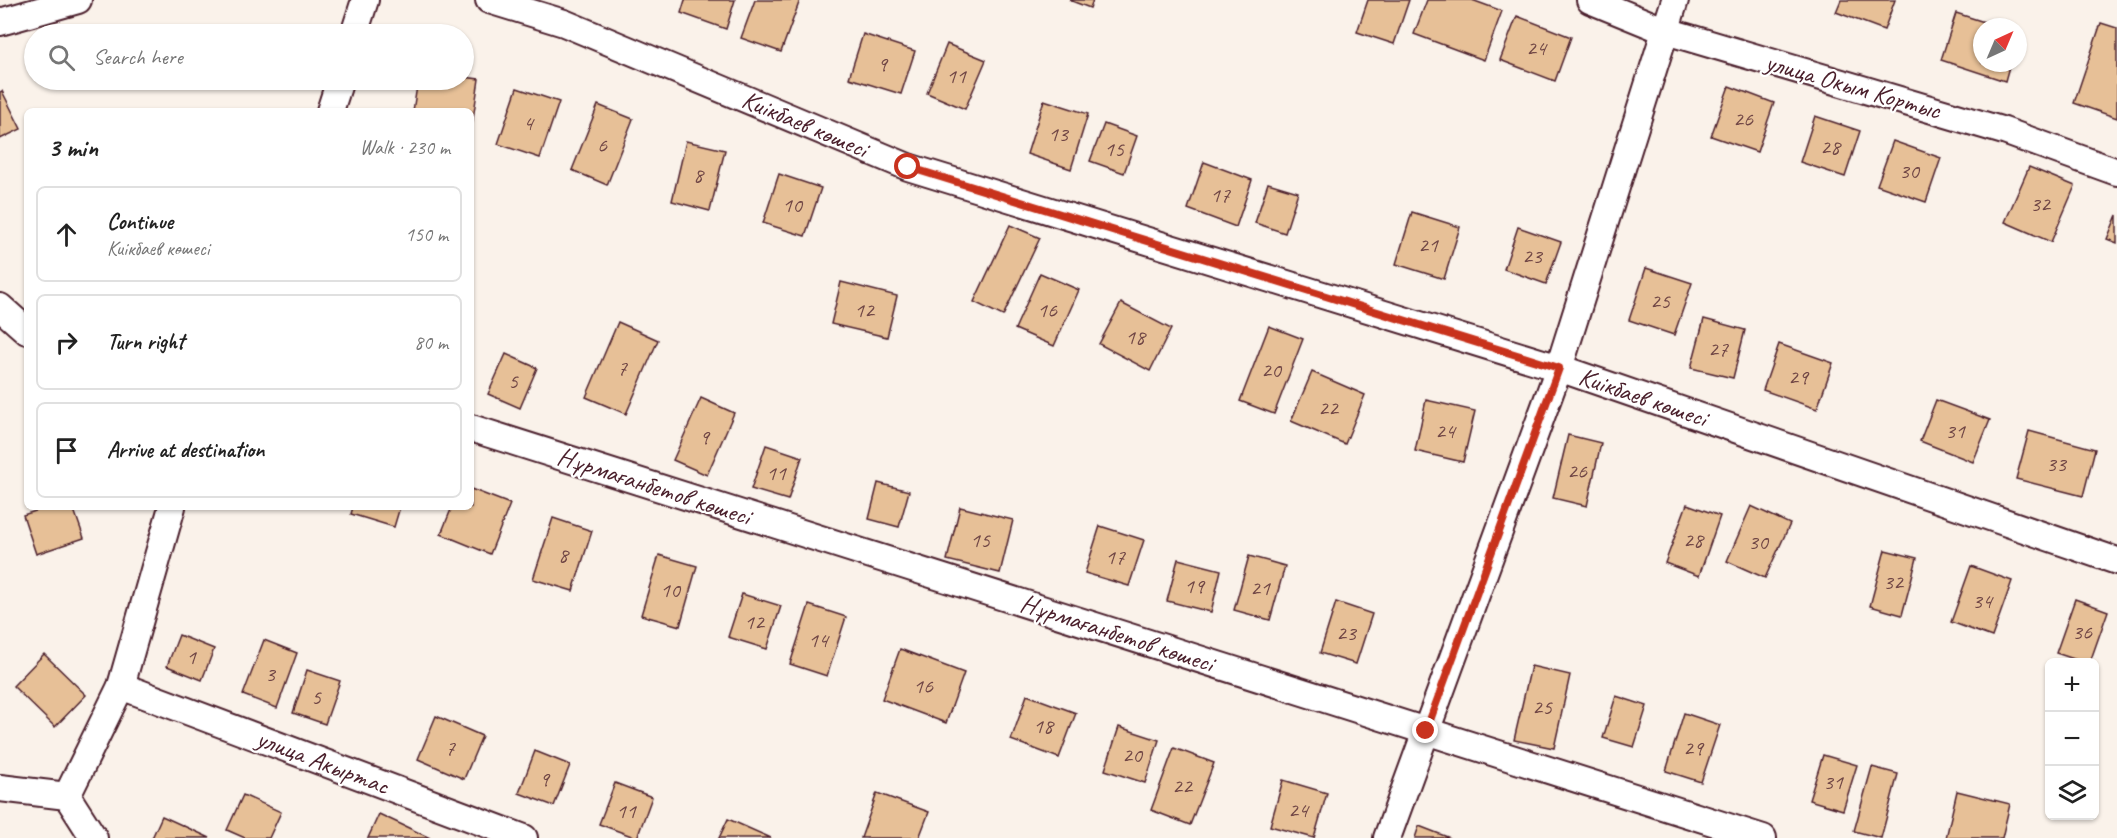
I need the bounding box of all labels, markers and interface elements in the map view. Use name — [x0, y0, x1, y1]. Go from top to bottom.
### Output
north arrow — [1973, 18, 2027, 72]
search box — [24, 24, 474, 90]
house number: 24 — [1526, 34, 1548, 62]
icon: search — [45, 41, 78, 74]
text: Search here — [93, 43, 183, 71]
street label: улица Окым Кортыс — [1760, 45, 1946, 127]
house number: 9 — [877, 50, 889, 78]
house number: 11 — [946, 62, 967, 90]
street label: Киікбаев көшесі — [737, 83, 876, 166]
house number: 26 — [1733, 105, 1754, 133]
house number: 4 — [523, 109, 535, 137]
house number: 13 — [1048, 120, 1070, 148]
text: 3 min — [48, 131, 98, 164]
house number: 6 — [597, 131, 608, 159]
house number: 28 — [1820, 133, 1842, 161]
text: Walk · 230 m — [360, 135, 450, 160]
house number: 15 — [1104, 135, 1125, 163]
route start — [894, 153, 920, 179]
house number: 30 — [1899, 157, 1921, 185]
house number: 8 — [693, 161, 705, 189]
house number: 17 — [1210, 181, 1231, 209]
house number: 32 — [2030, 190, 2052, 218]
house number: 10 — [782, 191, 804, 219]
text: Continue — [107, 208, 173, 236]
icon: ahead — [50, 218, 83, 251]
text: 150 m — [405, 222, 448, 247]
house number: 21 — [1418, 231, 1439, 259]
text: Киікбаев көшесі — [107, 236, 210, 261]
house number: 23 — [1522, 242, 1544, 270]
house number: 25 — [1650, 287, 1671, 315]
house number: 12 — [854, 296, 876, 324]
house number: 16 — [1037, 296, 1058, 324]
house number: 18 — [1125, 323, 1147, 351]
icon: right — [50, 326, 83, 359]
text: Turn right — [107, 328, 184, 356]
text: 80 m — [414, 330, 448, 355]
house number: 27 — [1708, 335, 1729, 363]
house number: 7 — [617, 354, 628, 382]
house number: 20 — [1261, 356, 1283, 384]
street label: Киікбаев көшесі — [1575, 360, 1714, 435]
house number: 29 — [1788, 363, 1810, 391]
house number: 5 — [508, 367, 519, 395]
house number: 22 — [1318, 394, 1340, 422]
house number: 24 — [1435, 417, 1457, 445]
house number: 31 — [1945, 417, 1966, 445]
house number: 9 — [699, 423, 711, 451]
icon: arrive — [50, 434, 83, 467]
text: Arrive at destination — [107, 436, 264, 464]
street label: Нұрмағанбетов көшесі — [553, 439, 758, 534]
house number: 33 — [2046, 450, 2068, 478]
house number: 26 — [1567, 457, 1588, 485]
house number: 11 — [766, 459, 787, 487]
house number: 15 — [970, 526, 991, 554]
house number: 28 — [1683, 526, 1705, 554]
house number: 30 — [1748, 528, 1770, 556]
house number: 8 — [558, 541, 570, 569]
house number: 17 — [1105, 543, 1126, 571]
house number: 32 — [1883, 568, 1905, 596]
house number: 19 — [1184, 572, 1206, 600]
house number: 21 — [1250, 574, 1271, 602]
house number: 10 — [660, 576, 682, 604]
street label: Нұрмағанбетов көшесі — [1016, 586, 1221, 681]
house number: 34 — [1972, 587, 1994, 615]
house number: 12 — [744, 608, 766, 636]
house number: 36 — [2072, 618, 2093, 646]
house number: 23 — [1336, 619, 1358, 647]
house number: 14 — [808, 626, 830, 654]
house number: 1 — [186, 643, 197, 671]
map controls — [2045, 658, 2099, 820]
button: + — [2045, 658, 2099, 712]
house number: 3 — [265, 660, 277, 688]
house number: 16 — [913, 672, 934, 700]
house number: 5 — [311, 683, 322, 711]
house number: 25 — [1532, 693, 1553, 721]
house number: 18 — [1033, 712, 1055, 740]
button: − — [2045, 712, 2099, 766]
route end — [1412, 717, 1438, 743]
street label: улица Акыртас — [250, 721, 395, 803]
house number: 7 — [445, 734, 456, 762]
house number: 29 — [1683, 734, 1705, 762]
house number: 20 — [1122, 741, 1144, 769]
house number: 9 — [539, 765, 551, 793]
button: layers — [2045, 766, 2099, 820]
house number: 31 — [1823, 768, 1844, 796]
house number: 22 — [1172, 772, 1194, 800]
house number: 24 — [1288, 796, 1310, 824]
house number: 11 — [616, 797, 637, 825]

